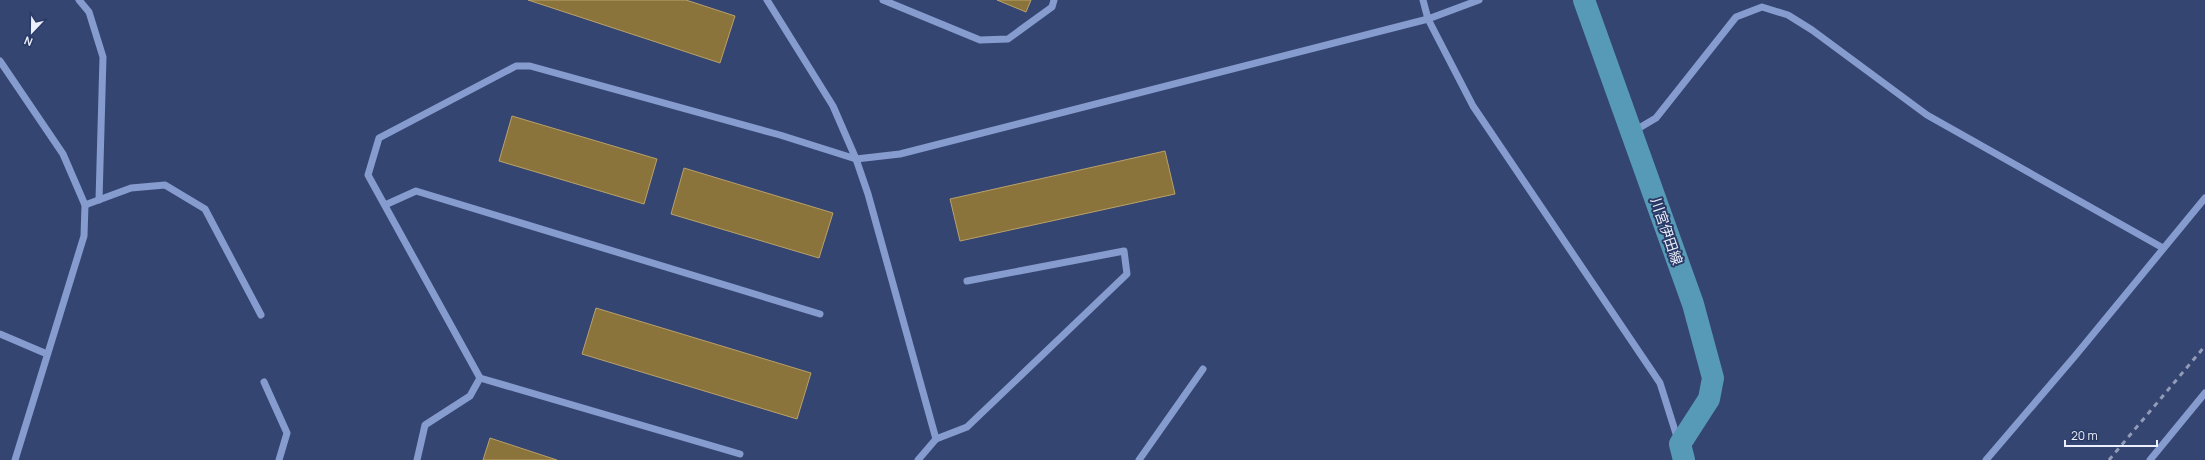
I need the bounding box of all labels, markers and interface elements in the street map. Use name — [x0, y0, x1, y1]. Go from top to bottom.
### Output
north arrow — [12, 12, 52, 52]
text: N — [22, 33, 35, 50]
street label: 川宮伊田線 — [1647, 195, 1687, 267]
scale bar — [2065, 422, 2157, 448]
text: 20 m — [2071, 427, 2098, 444]

